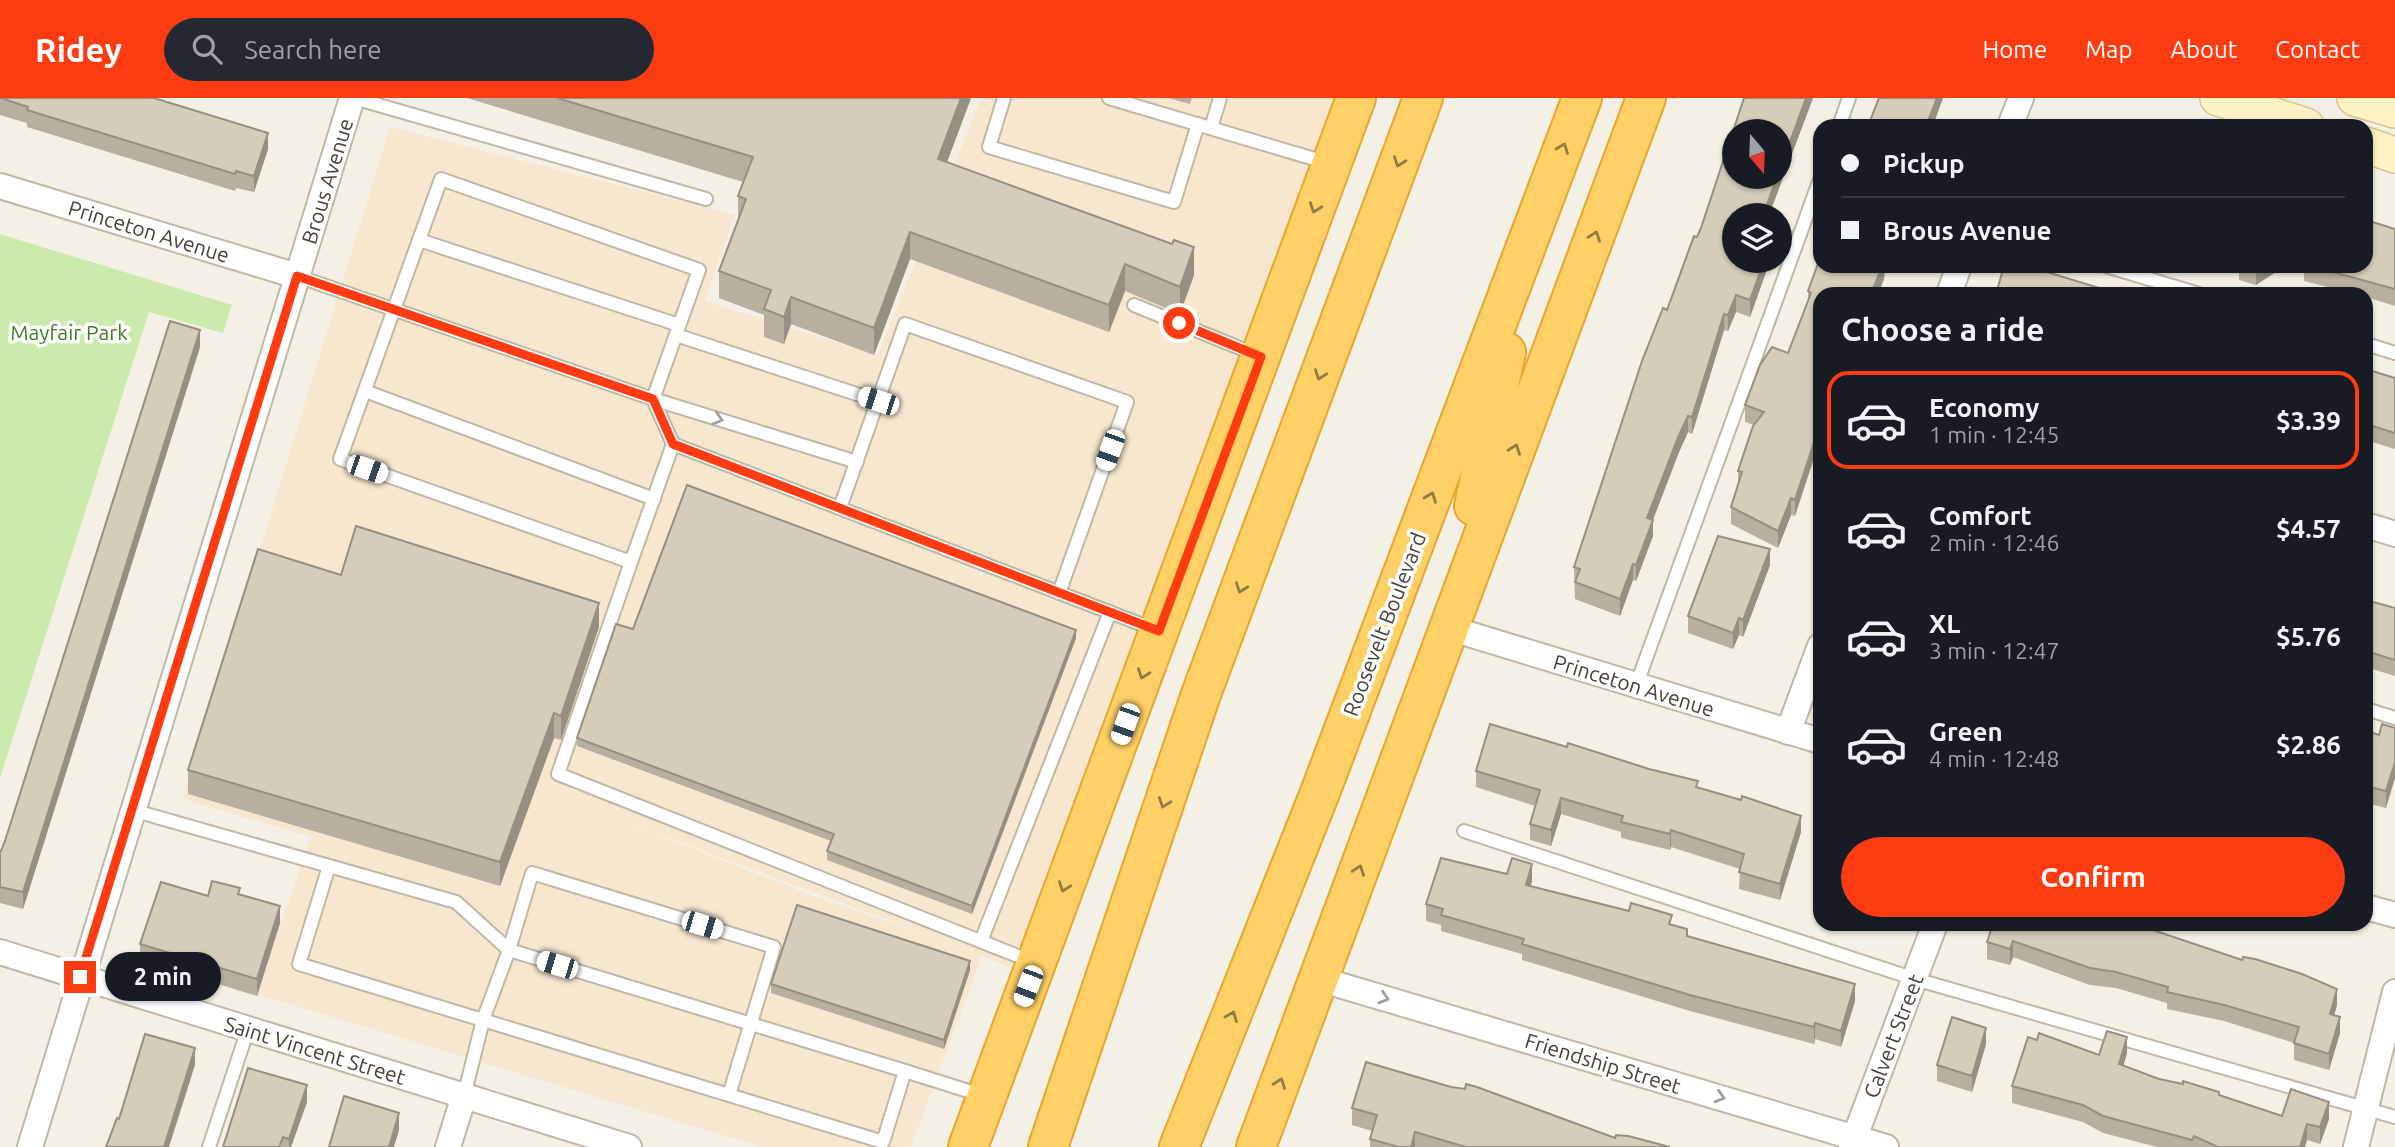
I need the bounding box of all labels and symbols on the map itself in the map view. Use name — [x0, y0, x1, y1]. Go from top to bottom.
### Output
street label: Brous Avenue — [296, 115, 358, 247]
north arrow — [1722, 119, 1792, 189]
one-way arrow — [1555, 142, 1569, 154]
one-way arrow — [1393, 155, 1407, 167]
street label: Princeton Avenue — [66, 195, 232, 267]
one-way arrow — [1310, 201, 1324, 213]
one-way arrow — [1586, 230, 1600, 242]
route start — [1163, 307, 1195, 339]
park label: Mayfair Park — [10, 320, 128, 344]
one-way arrow — [1314, 369, 1328, 381]
car — [855, 385, 902, 417]
one-way arrow — [711, 411, 724, 425]
car — [1093, 427, 1128, 473]
one-way arrow — [1507, 443, 1521, 455]
car — [344, 452, 391, 486]
one-way arrow — [1423, 492, 1437, 504]
street label: Roosevelt Boulevard — [1338, 529, 1430, 719]
one-way arrow — [1235, 582, 1249, 594]
street label: Princeton Avenue — [1551, 649, 1717, 721]
one-way arrow — [1138, 668, 1152, 680]
car — [1108, 701, 1143, 747]
one-way arrow — [1158, 796, 1172, 808]
one-way arrow — [1351, 864, 1365, 876]
one-way arrow — [1058, 881, 1072, 893]
car — [679, 909, 726, 941]
car — [534, 949, 581, 981]
callout: 2 min — [104, 952, 220, 1001]
route end — [64, 961, 96, 993]
car — [1011, 963, 1046, 1009]
street label: Calvert Street — [1858, 971, 1928, 1101]
one-way arrow — [1378, 989, 1390, 1004]
one-way arrow — [1224, 1010, 1238, 1022]
street label: Saint Vincent Street — [222, 1011, 408, 1089]
street label: Friendship Street — [1522, 1028, 1684, 1098]
one-way arrow — [1271, 1078, 1285, 1090]
one-way arrow — [1713, 1089, 1725, 1104]

